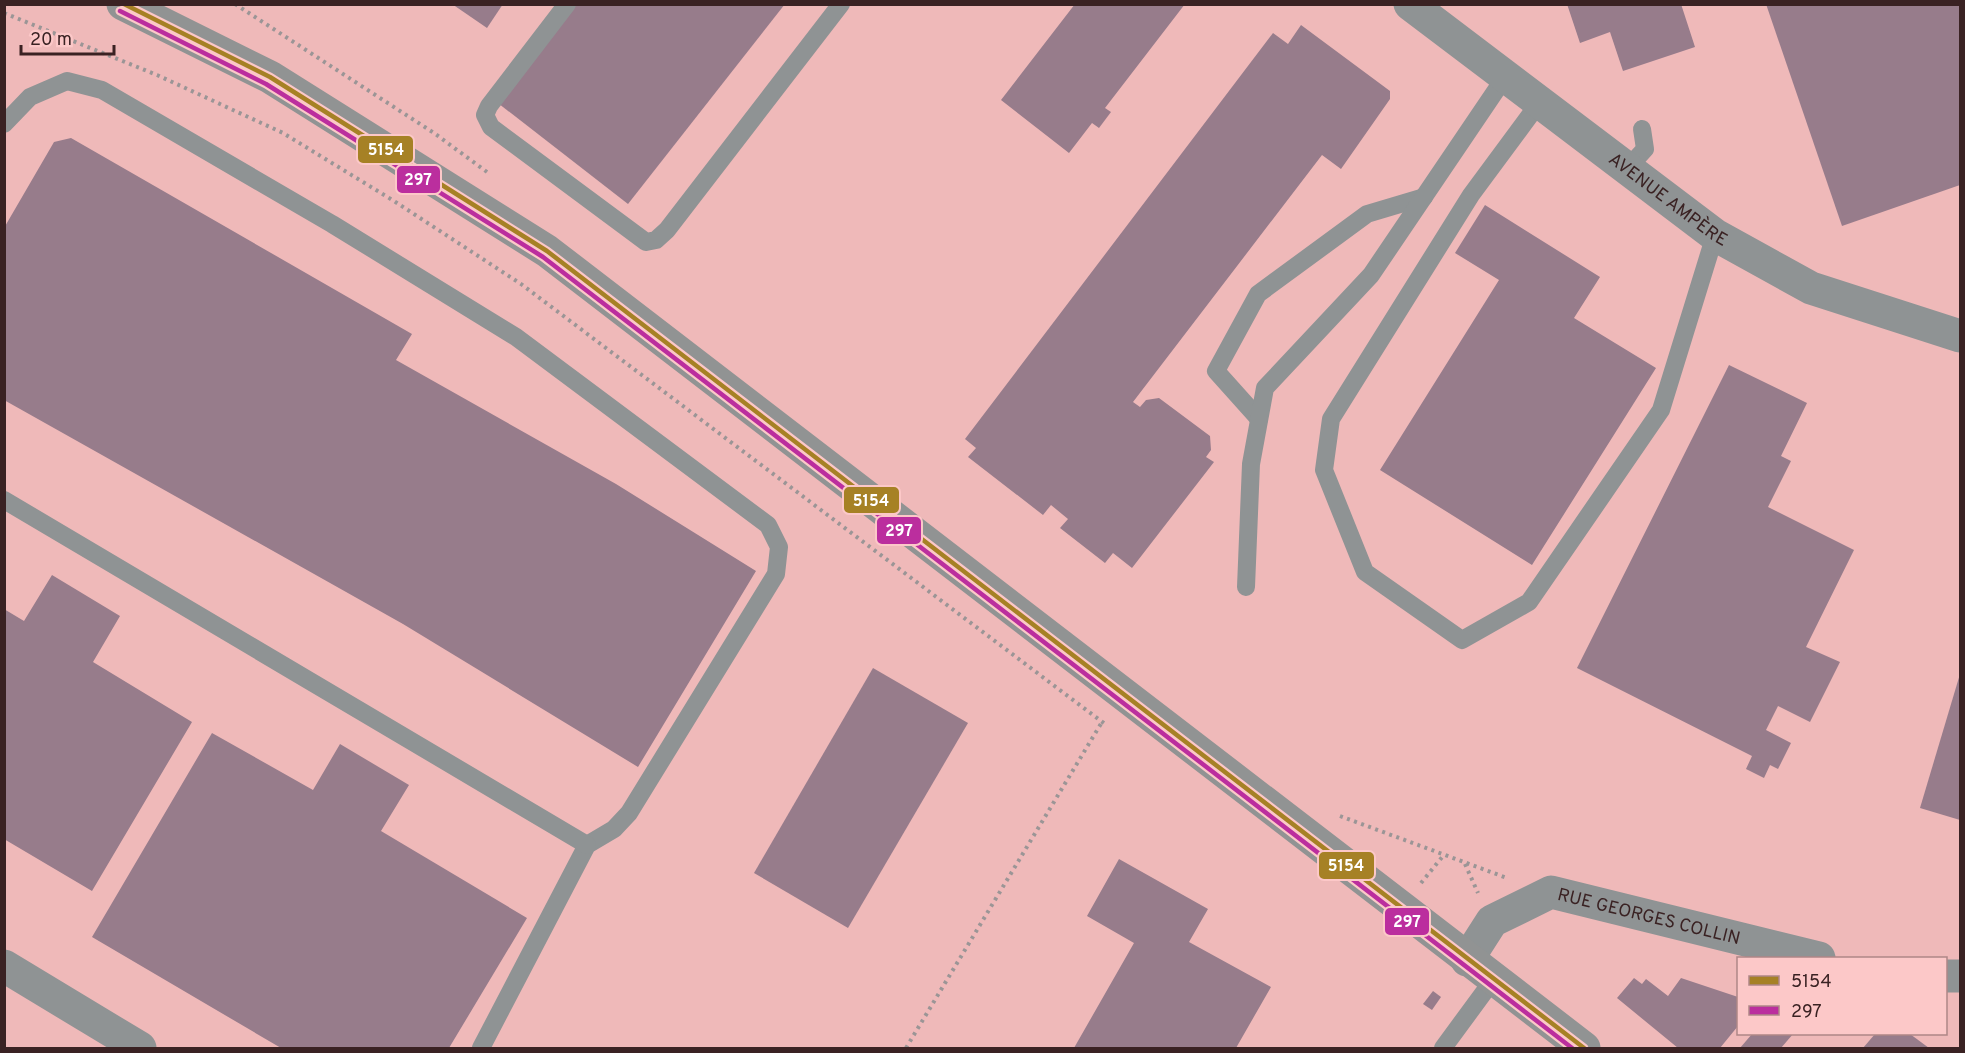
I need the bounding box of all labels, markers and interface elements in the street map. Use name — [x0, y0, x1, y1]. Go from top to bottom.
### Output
scale bar — [21, 18, 114, 56]
text: 20 m — [30, 29, 72, 52]
line badge: 5154 — [357, 135, 414, 164]
text: 5154 — [368, 141, 404, 161]
street label: AVENUE AMPÈRE — [1603, 148, 1731, 253]
line badge: 297 — [396, 165, 441, 194]
text: 297 — [404, 171, 432, 191]
line badge: 5154 — [843, 486, 900, 514]
text: 5154 — [853, 492, 889, 512]
line badge: 297 — [876, 516, 922, 545]
text: 297 — [885, 522, 913, 542]
line badge: 5154 — [1318, 851, 1375, 880]
text: 5154 — [1328, 857, 1364, 877]
street label: RUE GEORGES COLLIN — [1555, 884, 1742, 951]
line badge: 297 — [1384, 907, 1430, 936]
text: 297 — [1393, 913, 1421, 933]
legend — [1737, 957, 1947, 1035]
text: 5154 — [1791, 971, 1832, 994]
text: 297 — [1791, 1001, 1822, 1024]

